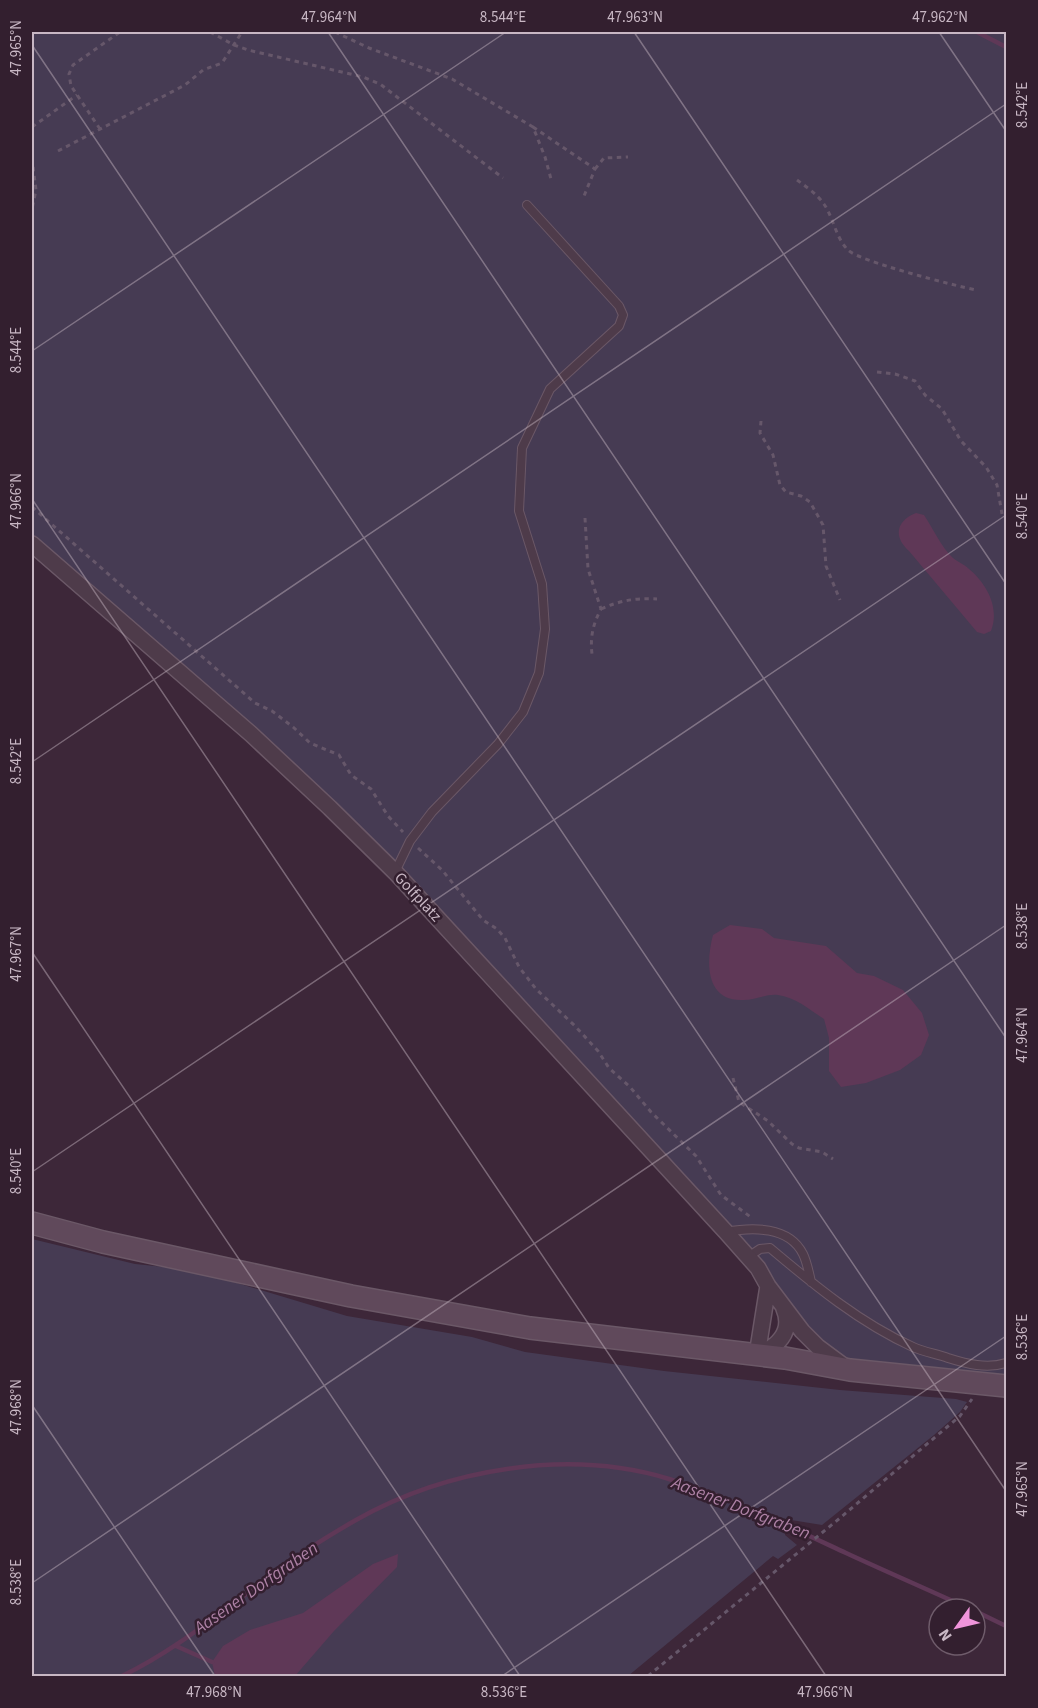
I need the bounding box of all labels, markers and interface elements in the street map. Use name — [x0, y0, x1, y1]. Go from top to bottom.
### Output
text: 47.964°N — [301, 7, 357, 28]
text: 8.544°E — [480, 7, 526, 28]
text: 47.963°N — [607, 7, 663, 28]
text: 47.962°N — [912, 7, 968, 28]
text: 47.965°N — [6, 20, 27, 76]
text: 8.542°E — [1012, 82, 1033, 128]
text: 8.544°E — [6, 327, 27, 373]
text: 47.966°N — [6, 473, 27, 529]
text: 8.540°E — [1012, 493, 1033, 539]
text: 8.542°E — [6, 738, 27, 784]
street label: Golfplatz — [389, 867, 447, 927]
text: 8.538°E — [1012, 903, 1033, 949]
text: 47.967°N — [6, 926, 27, 982]
text: 47.964°N — [1012, 1007, 1033, 1063]
text: 8.540°E — [6, 1148, 27, 1194]
text: 8.536°E — [1012, 1314, 1033, 1360]
text: 47.968°N — [6, 1379, 27, 1435]
text: 47.965°N — [1012, 1461, 1033, 1517]
water label: Aasener Dorfgraben — [667, 1470, 814, 1546]
water label: Aasener Dorfgraben — [188, 1536, 323, 1641]
text: 8.538°E — [6, 1559, 27, 1605]
north arrow — [927, 1597, 987, 1657]
text: N — [933, 1624, 957, 1645]
text: 47.968°N — [186, 1682, 242, 1703]
text: 8.536°E — [481, 1682, 527, 1703]
text: 47.966°N — [797, 1682, 853, 1703]

